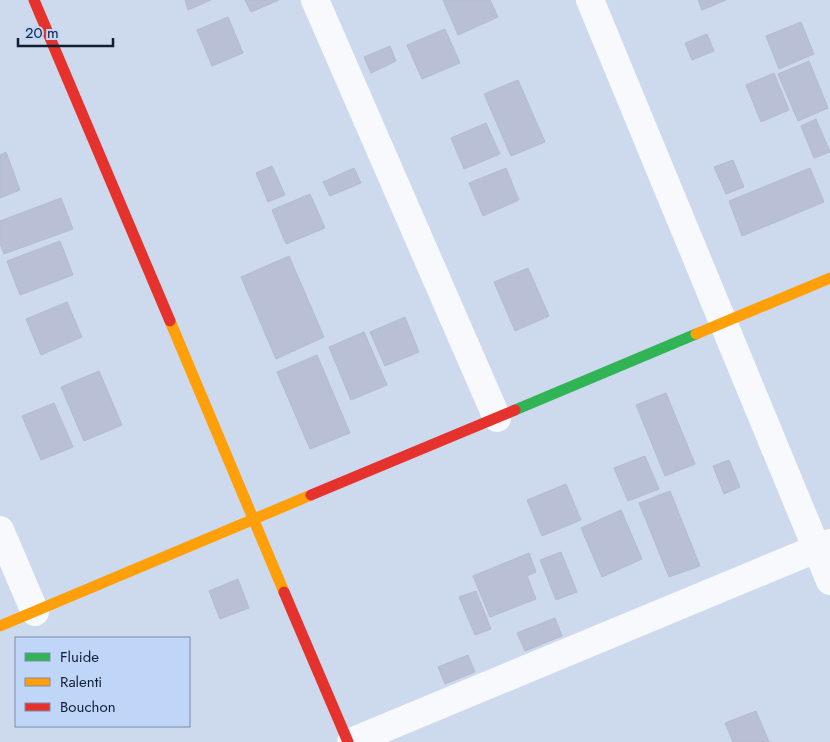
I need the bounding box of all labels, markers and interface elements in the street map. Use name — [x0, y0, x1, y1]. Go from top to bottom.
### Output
scale bar — [18, 15, 112, 47]
text: 20 m — [25, 22, 59, 44]
legend — [15, 637, 190, 727]
text: Fluide — [60, 646, 99, 668]
text: Ralenti — [60, 671, 102, 693]
text: Bouchon — [60, 696, 116, 718]

